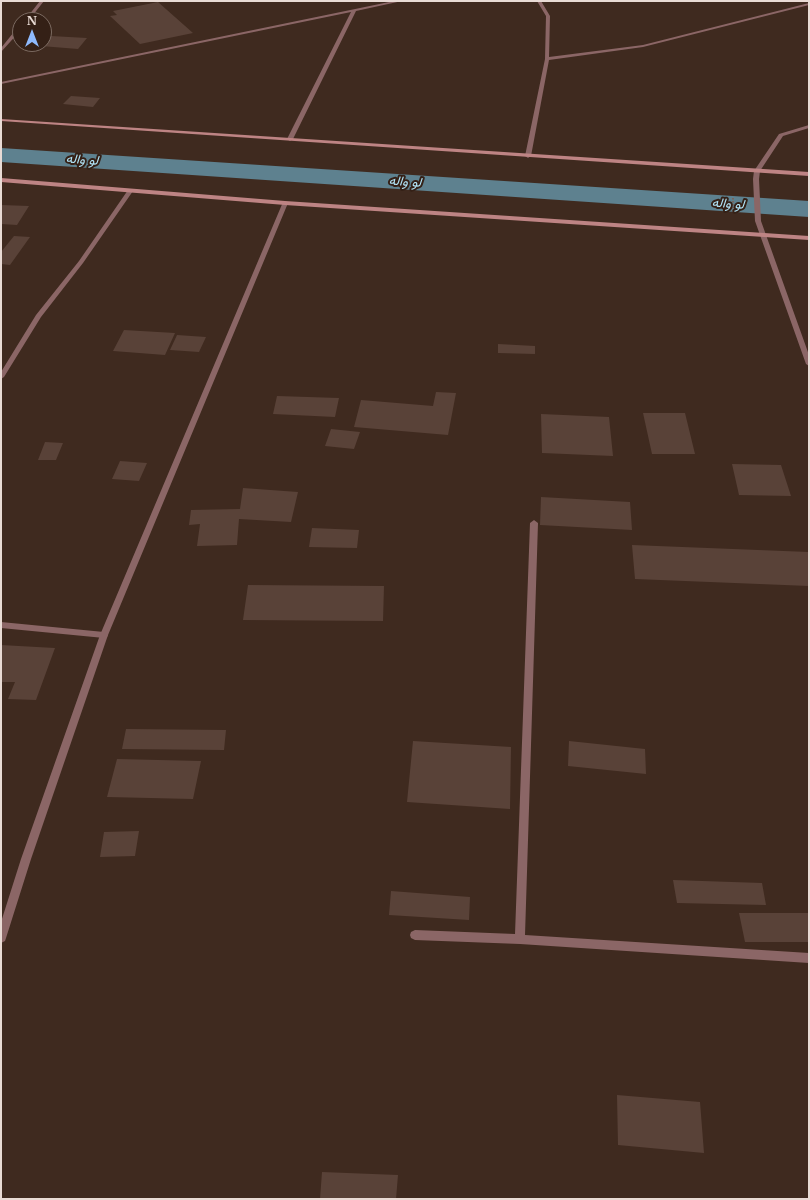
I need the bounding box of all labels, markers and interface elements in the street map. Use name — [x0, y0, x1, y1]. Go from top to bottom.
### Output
north arrow — [12, 12, 52, 52]
text: N — [27, 14, 37, 28]
water label: لو واله — [65, 151, 99, 169]
water label: لو واله — [388, 173, 422, 191]
water label: لو واله — [711, 195, 745, 213]

